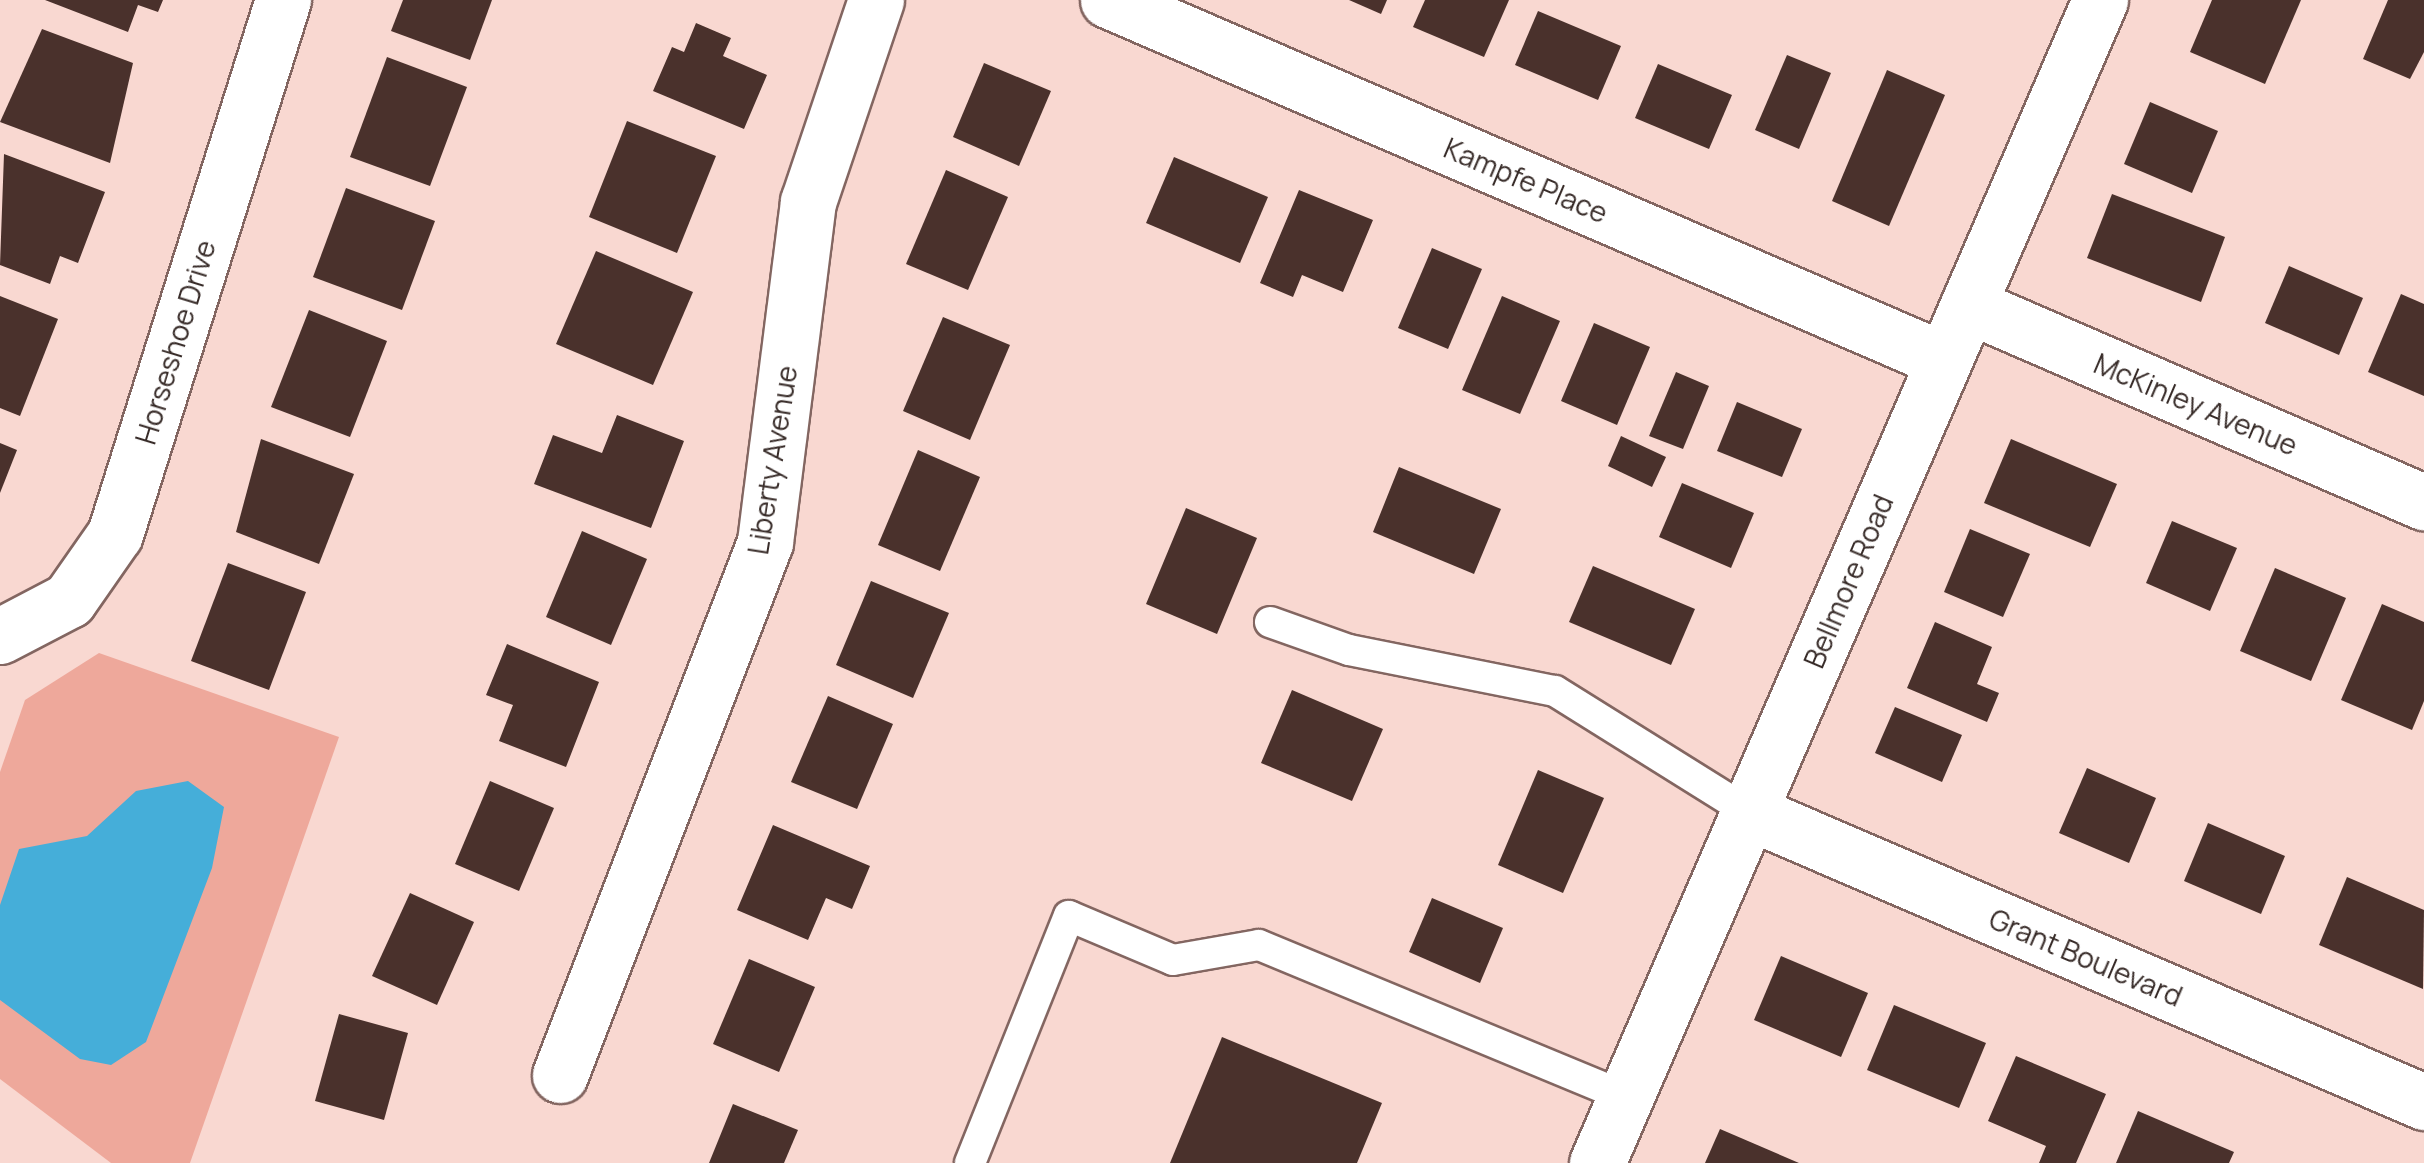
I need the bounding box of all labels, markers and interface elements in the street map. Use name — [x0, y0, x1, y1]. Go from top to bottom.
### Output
street label: Kampfe Place — [1439, 130, 1613, 230]
street label: Horseshoe Drive — [128, 236, 222, 448]
street label: McKinley Avenue — [2089, 346, 2303, 462]
street label: Liberty Avenue — [740, 363, 804, 557]
street label: Bellmore Road — [1796, 489, 1900, 673]
street label: Grant Boulevard — [1984, 901, 2188, 1013]

